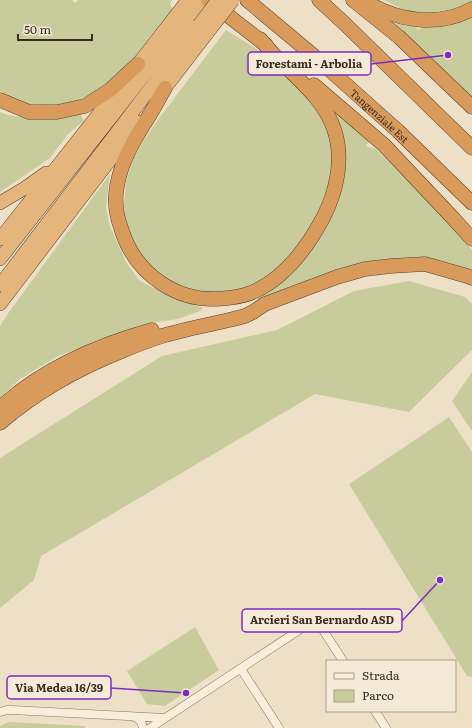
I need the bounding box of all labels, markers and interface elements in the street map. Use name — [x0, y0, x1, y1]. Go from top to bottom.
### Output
scale bar — [18, 16, 92, 42]
text: 50 m — [24, 20, 51, 38]
callout: Forestami - Arbolia — [248, 52, 371, 75]
text: Forestami - Arbolia — [256, 55, 363, 71]
street label: Tangenziale Est — [347, 85, 413, 146]
callout: Arcieri San Bernardo ASD — [242, 609, 402, 632]
text: Arcieri San Bernardo ASD — [250, 611, 395, 627]
legend — [326, 660, 456, 712]
text: Strada — [362, 666, 400, 684]
callout: Via Medea 16/39 — [7, 676, 111, 699]
text: Via Medea 16/39 — [15, 679, 103, 695]
text: Parco — [362, 686, 394, 704]

